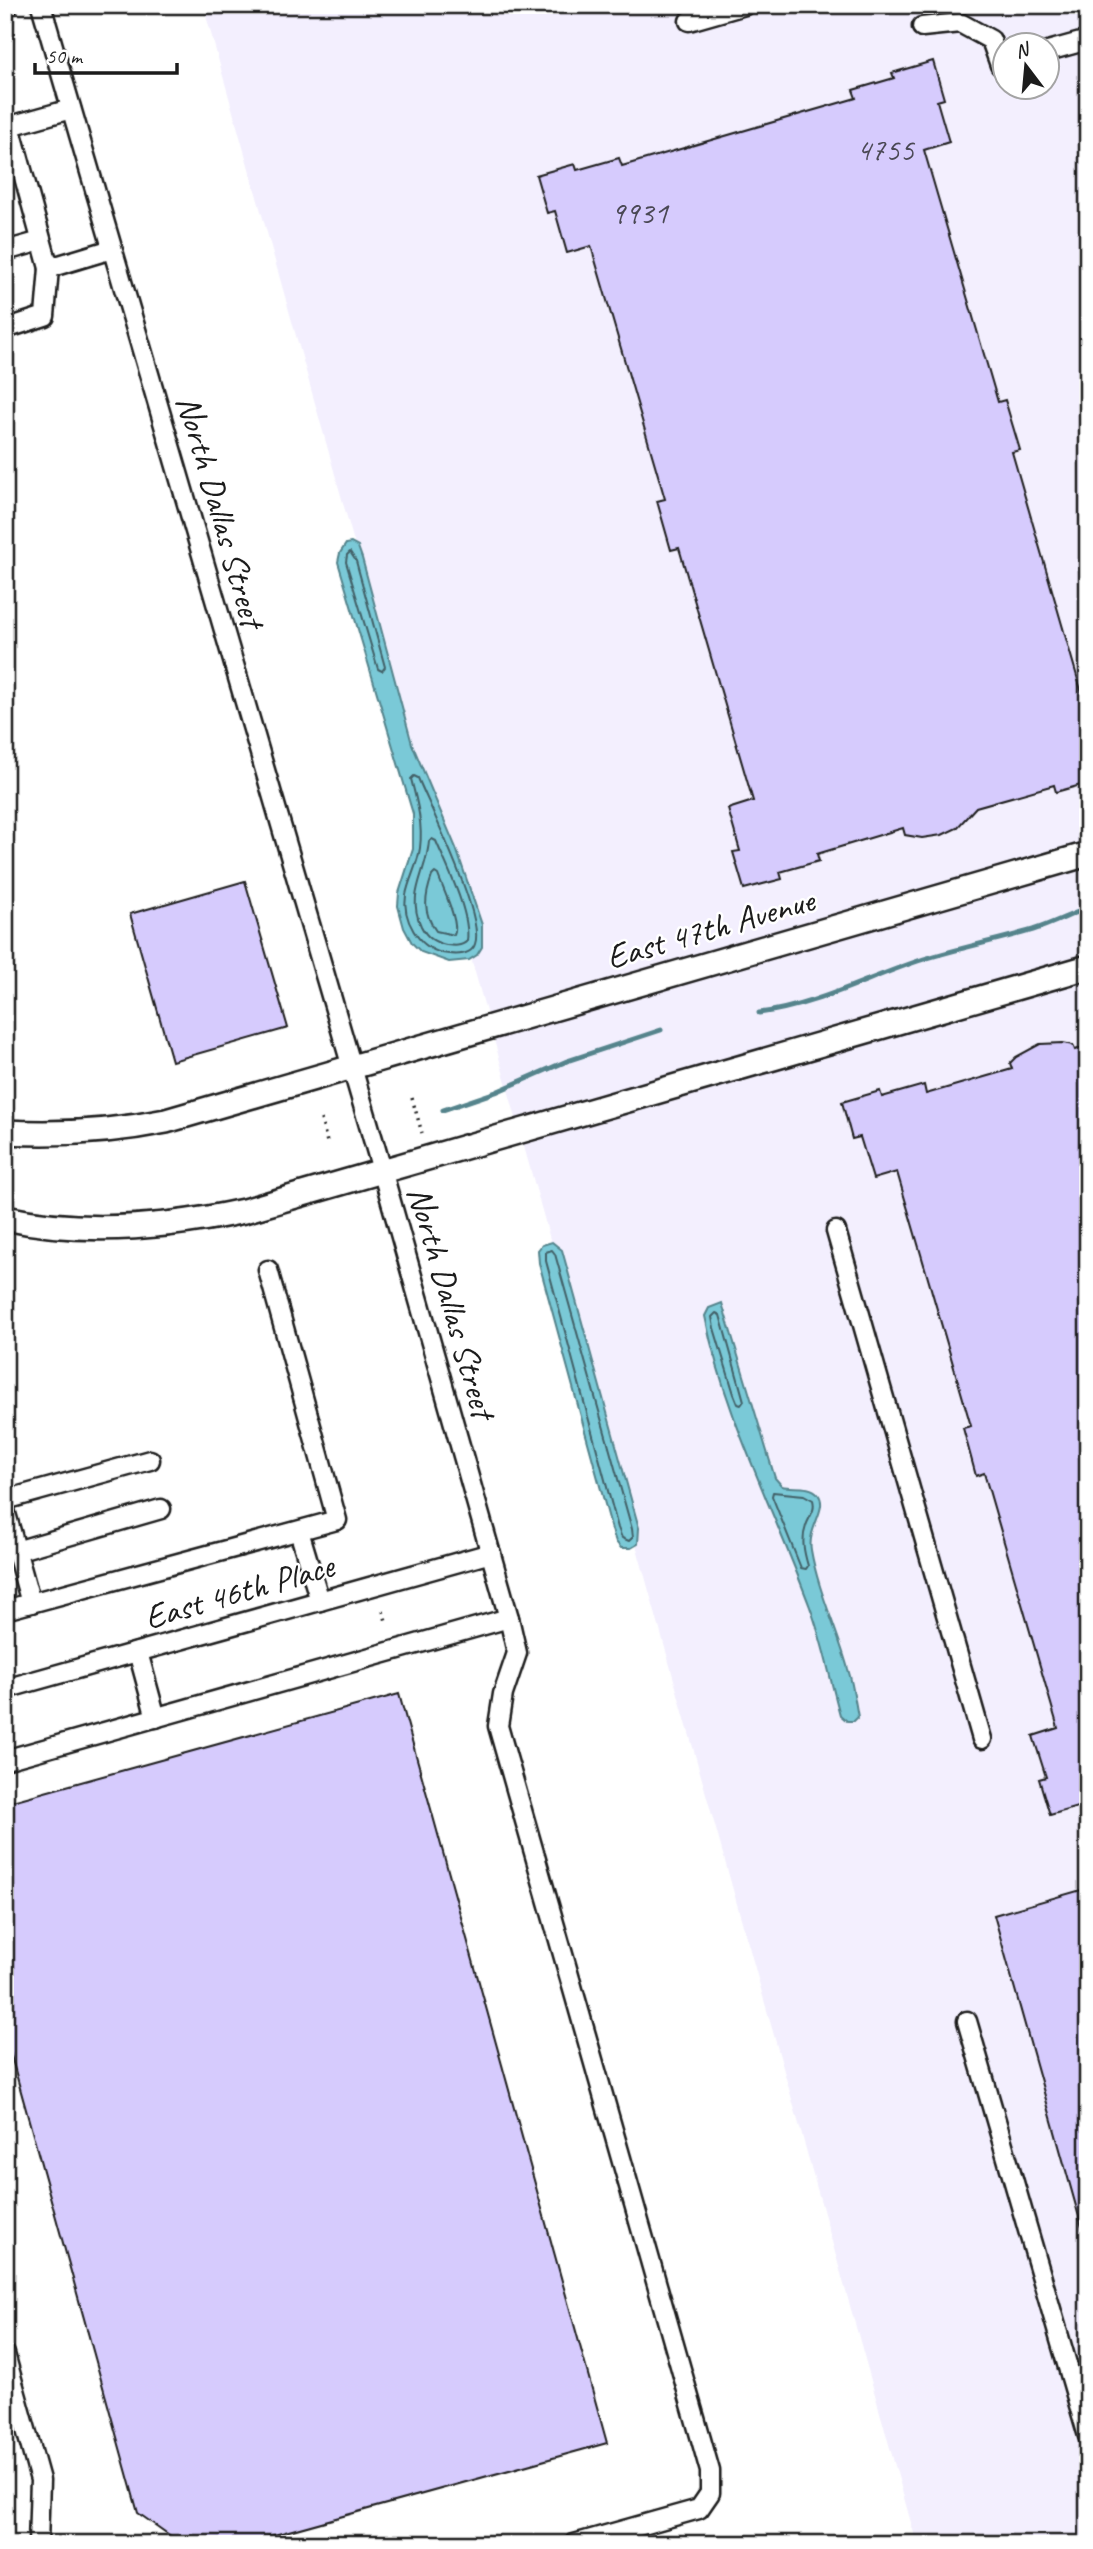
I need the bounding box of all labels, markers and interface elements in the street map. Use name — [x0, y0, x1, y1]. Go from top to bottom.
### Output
scale bar — [35, 32, 177, 76]
north arrow — [992, 32, 1062, 102]
text: N — [1013, 37, 1034, 64]
text: 50 m — [46, 43, 84, 69]
house number: 4755 — [856, 129, 915, 170]
house number: 9931 — [610, 192, 669, 233]
street label: North Dallas Street — [166, 390, 276, 636]
street label: East 47th Avenue — [601, 877, 822, 980]
street label: North Dallas Street — [397, 1181, 507, 1427]
street label: East 46th Place — [139, 1542, 341, 1640]

